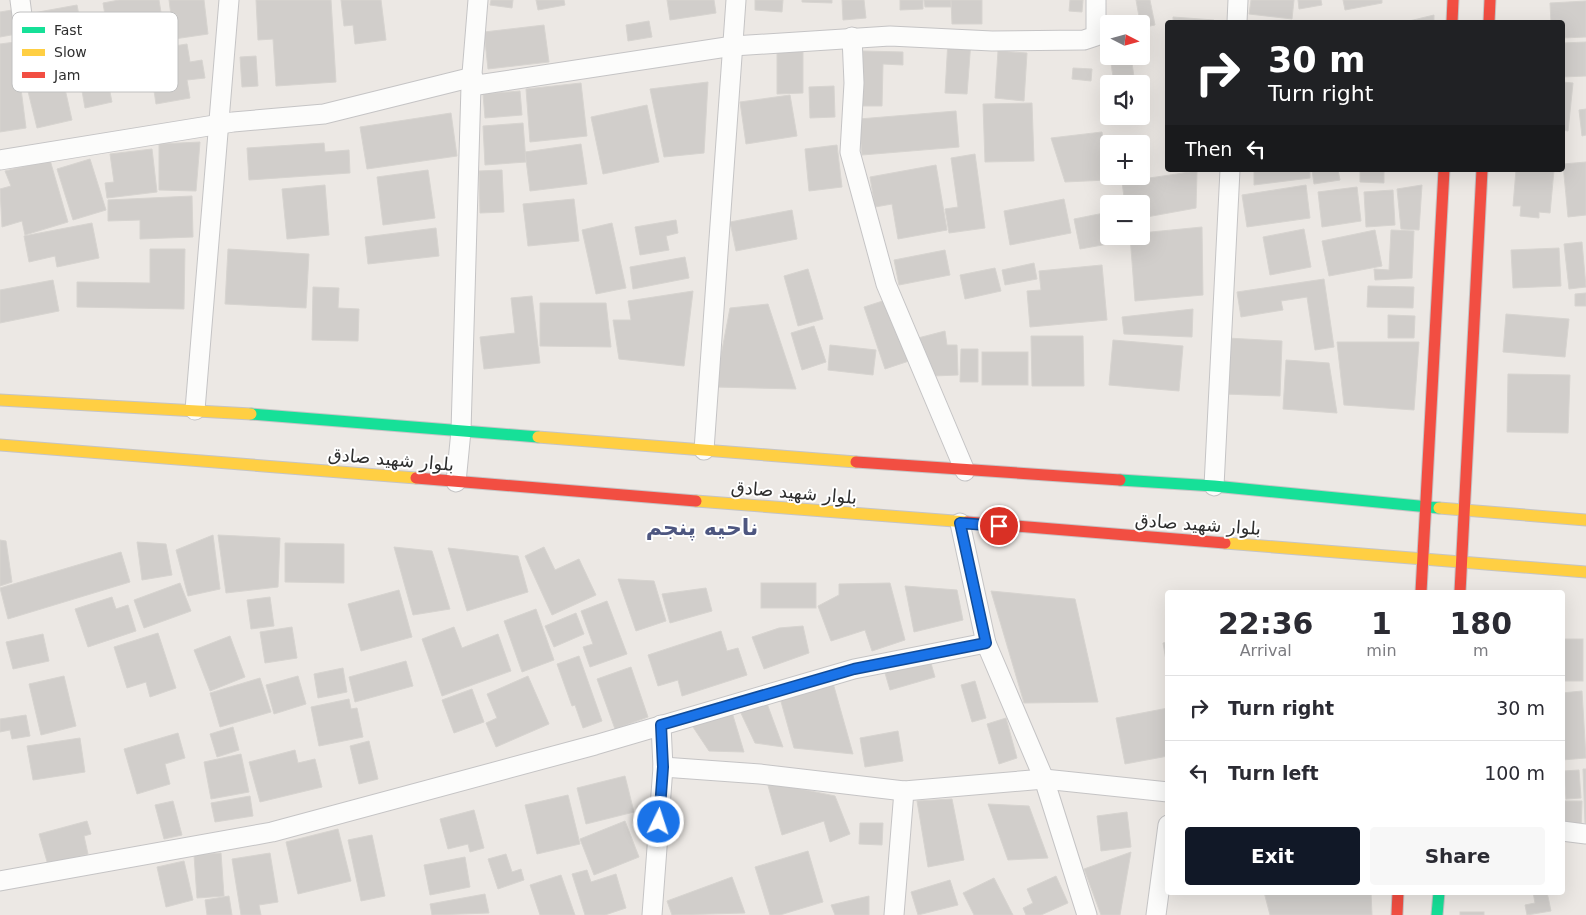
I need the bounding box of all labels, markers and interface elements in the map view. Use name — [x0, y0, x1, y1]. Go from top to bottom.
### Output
legend — [12, 12, 178, 92]
north arrow — [1100, 15, 1150, 65]
map controls — [1100, 15, 1150, 245]
text: Fast — [54, 22, 83, 38]
icon: right — [1185, 40, 1250, 105]
text: 30 m — [1268, 40, 1365, 80]
text: Slow — [54, 44, 87, 60]
text: Jam — [53, 67, 80, 83]
button: sound — [1100, 75, 1150, 125]
text: Turn right — [1268, 81, 1373, 106]
button: + — [1100, 135, 1150, 185]
icon: left — [1242, 135, 1270, 163]
text: Then — [1185, 138, 1232, 160]
button: − — [1100, 195, 1150, 245]
street label: بلوار شهید صادق — [327, 443, 455, 476]
street label: بلوار شهید صادق — [730, 476, 858, 509]
pin — [978, 505, 1020, 547]
street label: بلوار شهید صادق — [1134, 509, 1262, 540]
icon: arrive — [985, 512, 1013, 540]
district label: ناحیه پنجم — [646, 515, 758, 541]
text: 22:36 — [1218, 606, 1313, 641]
text: 1 — [1371, 606, 1392, 641]
text: 180 — [1449, 606, 1512, 641]
text: Arrival — [1240, 641, 1292, 660]
text: min — [1366, 641, 1397, 660]
text: m — [1473, 641, 1489, 660]
icon: right — [1185, 694, 1213, 722]
text: Turn right — [1228, 697, 1334, 719]
text: 30 m — [1496, 697, 1545, 719]
icon: left — [1185, 759, 1213, 787]
text: Turn left — [1228, 762, 1319, 784]
text: 100 m — [1484, 762, 1545, 784]
position arrow — [632, 795, 684, 847]
button: Exit — [1185, 827, 1360, 885]
button: Share — [1370, 827, 1545, 885]

